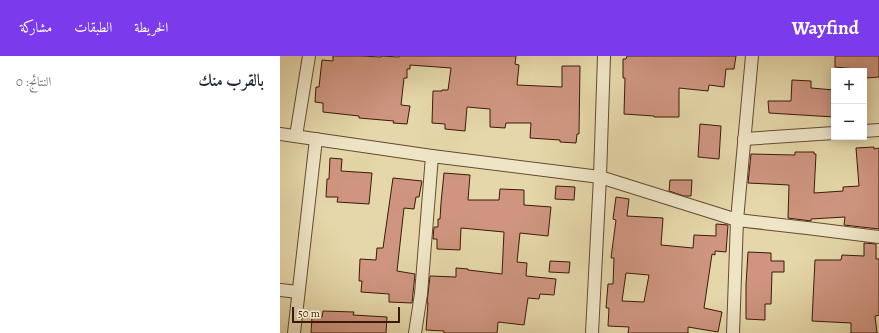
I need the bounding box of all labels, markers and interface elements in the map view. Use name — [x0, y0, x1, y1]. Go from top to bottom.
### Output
text: Wayfind — [792, 15, 859, 41]
text: مشاركة — [20, 18, 52, 37]
text: الطبقات — [74, 18, 112, 37]
text: الخريطة — [134, 18, 168, 37]
map controls — [831, 68, 867, 140]
button: + — [831, 68, 867, 104]
text: بالقرب منك — [198, 69, 264, 92]
text: النتائج: 0 — [16, 73, 51, 90]
button: − — [831, 104, 867, 140]
scale bar — [292, 305, 400, 324]
text: 50 m — [298, 306, 320, 321]

